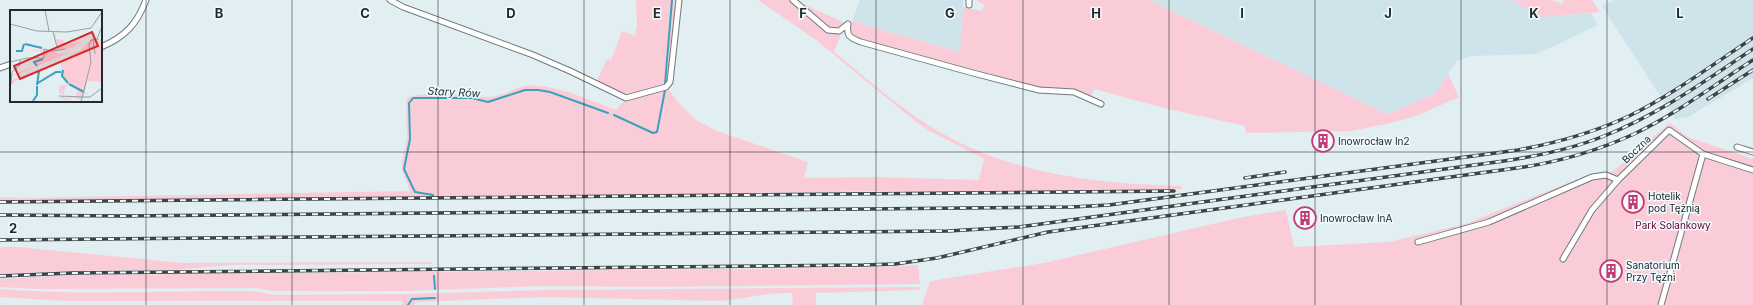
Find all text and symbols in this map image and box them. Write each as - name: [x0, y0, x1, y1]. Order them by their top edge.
- text: B: [215, 5, 224, 21]
- text: C: [360, 5, 370, 21]
- text: D: [506, 5, 516, 21]
- text: E: [653, 5, 661, 21]
- text: F: [799, 5, 807, 21]
- text: G: [945, 5, 955, 21]
- text: H: [1091, 5, 1101, 21]
- text: I: [1240, 5, 1244, 21]
- text: J: [1384, 5, 1392, 21]
- text: K: [1529, 5, 1539, 21]
- text: L: [1676, 5, 1684, 21]
- inset map: [10, 10, 102, 102]
- water label: Stary Rów: [427, 84, 482, 100]
- building icon: Inowrocław In2: [1310, 128, 1336, 154]
- street label: Boczna: [1619, 132, 1653, 166]
- place label: Inowrocław In2: [1338, 135, 1410, 147]
- building icon: Hotelik pod Tężnią: [1620, 189, 1646, 215]
- place label: Hotelik pod Tężnią: [1648, 190, 1700, 214]
- building icon: Inowrocław InA: [1292, 205, 1318, 231]
- place label: Inowrocław InA: [1320, 212, 1393, 224]
- park label: Park Solankowy: [1635, 219, 1711, 231]
- text: 2: [9, 220, 17, 236]
- building icon: Sanatorium Przy Tężni: [1598, 258, 1624, 284]
- place label: Sanatorium Przy Tężni: [1626, 259, 1680, 283]

